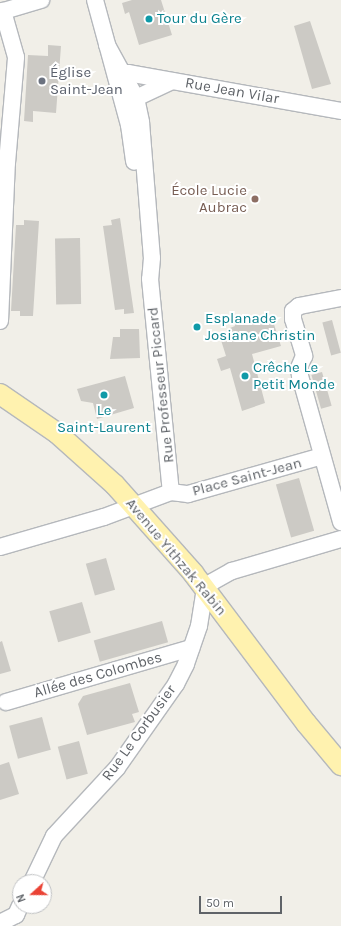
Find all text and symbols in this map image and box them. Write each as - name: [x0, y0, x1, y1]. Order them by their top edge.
- place label: Tour du Gère: [157, 10, 242, 28]
- marker: Tour du Gère: [144, 14, 154, 24]
- place label: Église Saint-Jean: [50, 63, 123, 98]
- street label: Rue Jean Vilar: [184, 74, 280, 108]
- marker: Église Saint-Jean: [37, 76, 47, 86]
- place label: École Lucie Aubrac: [171, 181, 247, 216]
- marker: École Lucie Aubrac: [250, 194, 260, 204]
- street label: Rue Professeur Piccard: [144, 306, 178, 464]
- place label: Esplanade Josiane Christin: [205, 309, 315, 344]
- marker: Esplanade Josiane Christin: [192, 322, 202, 332]
- place label: Crêche Le Petit Monde: [253, 358, 335, 393]
- marker: Crêche Le Petit Monde: [240, 371, 250, 381]
- marker: Le Saint-Laurent: [99, 390, 109, 400]
- place label: Le Saint-Laurent: [57, 401, 151, 436]
- street label: Place Saint-Jean: [190, 454, 304, 500]
- street label: Avenue Yithzak Rabin: [122, 495, 230, 619]
- street label: Allée des Colombes: [32, 648, 164, 702]
- street label: Rue Le Corbusier: [98, 682, 180, 784]
- north arrow: [12, 874, 52, 914]
- scale bar: [201, 888, 284, 914]
- text: N: [14, 892, 29, 904]
- text: 50 m: [206, 896, 234, 910]

